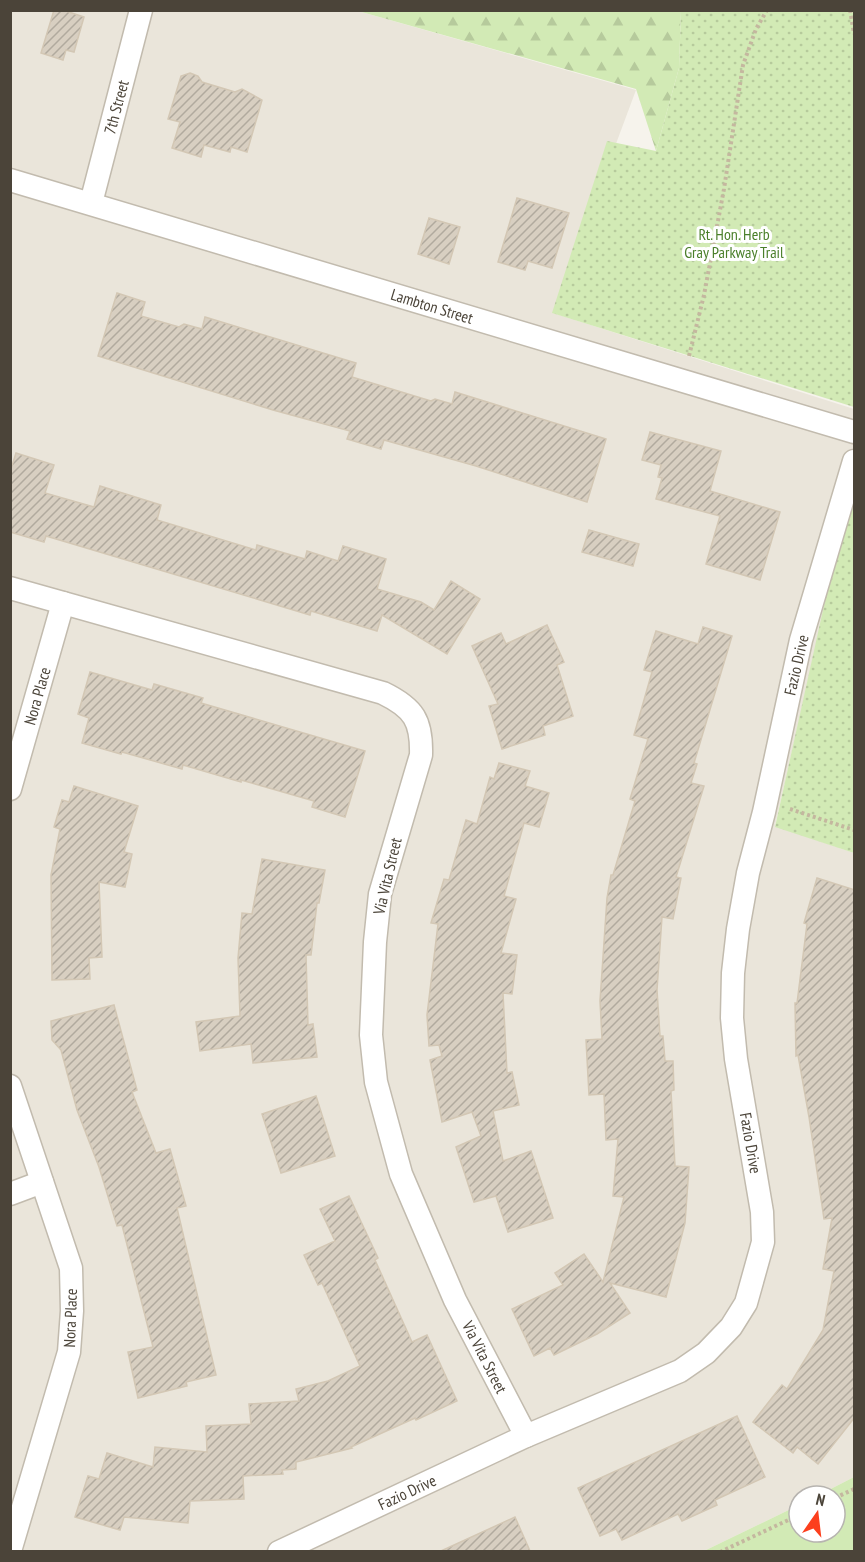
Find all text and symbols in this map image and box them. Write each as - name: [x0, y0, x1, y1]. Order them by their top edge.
- street label: 7th Street: [99, 77, 133, 136]
- park label: Rt. Hon. Herb Gray Parkway Trail: [684, 224, 784, 262]
- street label: Lambton Street: [388, 284, 476, 328]
- street label: Fazio Drive: [779, 633, 813, 697]
- street label: Nora Place: [19, 665, 55, 727]
- street label: Via Vita Street: [368, 835, 406, 917]
- street label: Fazio Drive: [736, 1111, 766, 1175]
- street label: Nora Place: [59, 1288, 81, 1348]
- street label: Via Vita Street: [458, 1317, 512, 1397]
- street label: Fazio Drive: [375, 1470, 439, 1514]
- north arrow: [787, 1484, 847, 1544]
- text: N: [814, 1489, 827, 1510]

